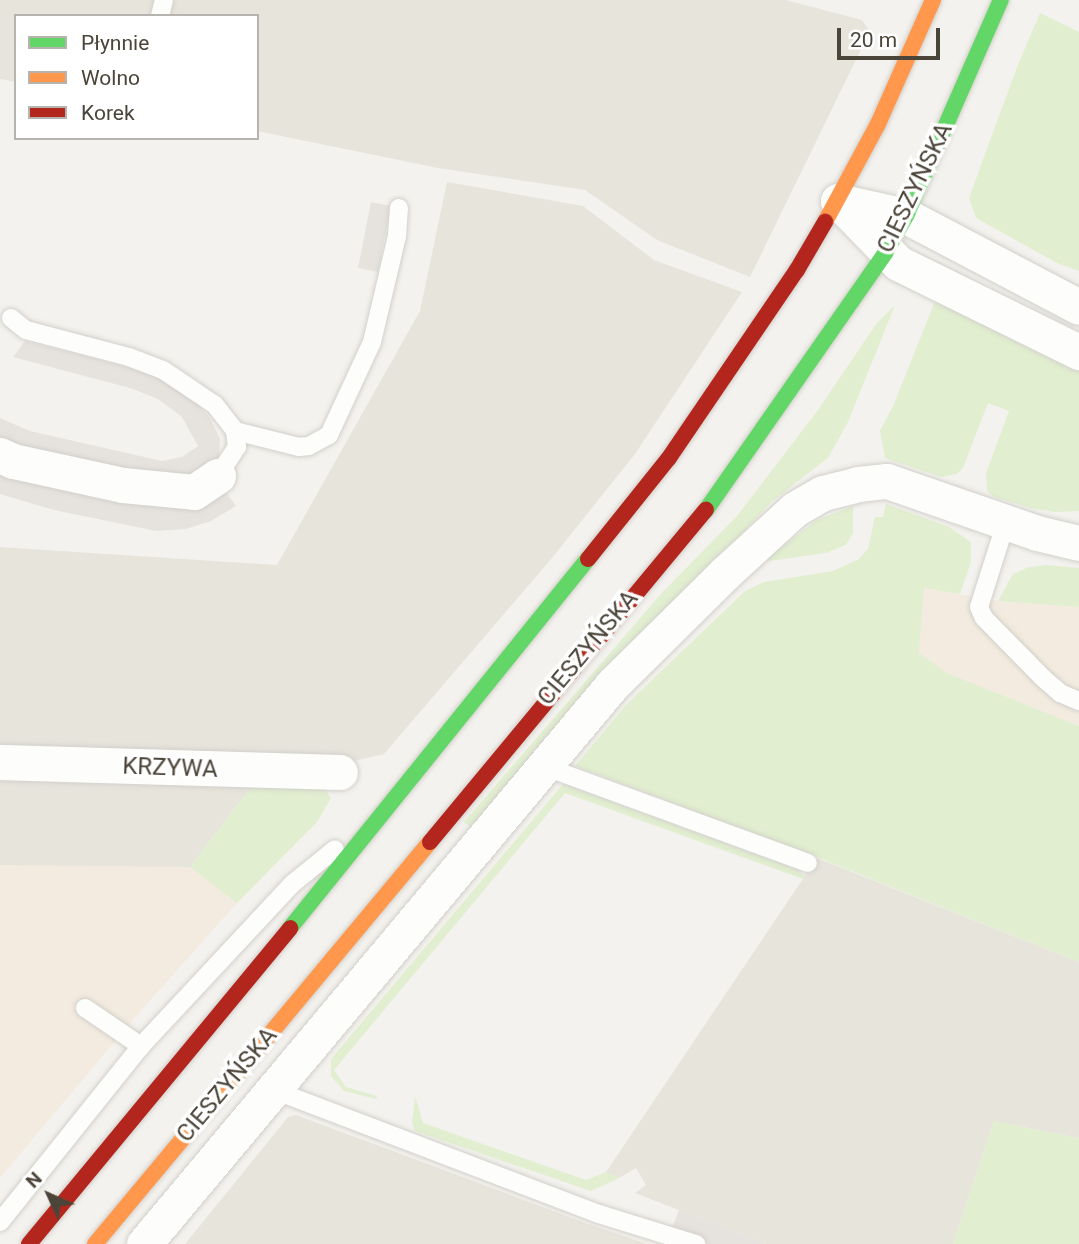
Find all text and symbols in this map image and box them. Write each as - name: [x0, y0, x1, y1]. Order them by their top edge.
- legend: [14, 14, 259, 140]
- scale bar: [841, 14, 944, 58]
- text: 20 m: [850, 28, 897, 52]
- text: Płynnie: [81, 31, 149, 55]
- text: Wolno: [81, 66, 140, 90]
- text: Korek: [81, 101, 135, 125]
- street label: CIESZYŃSKA: [871, 118, 959, 258]
- street label: CIESZYŃSKA: [532, 585, 644, 711]
- street label: KRZYWA: [122, 752, 218, 784]
- street label: CIESZYŃSKA: [171, 1022, 283, 1148]
- north arrow: [14, 1160, 84, 1230]
- text: N: [21, 1167, 47, 1193]

